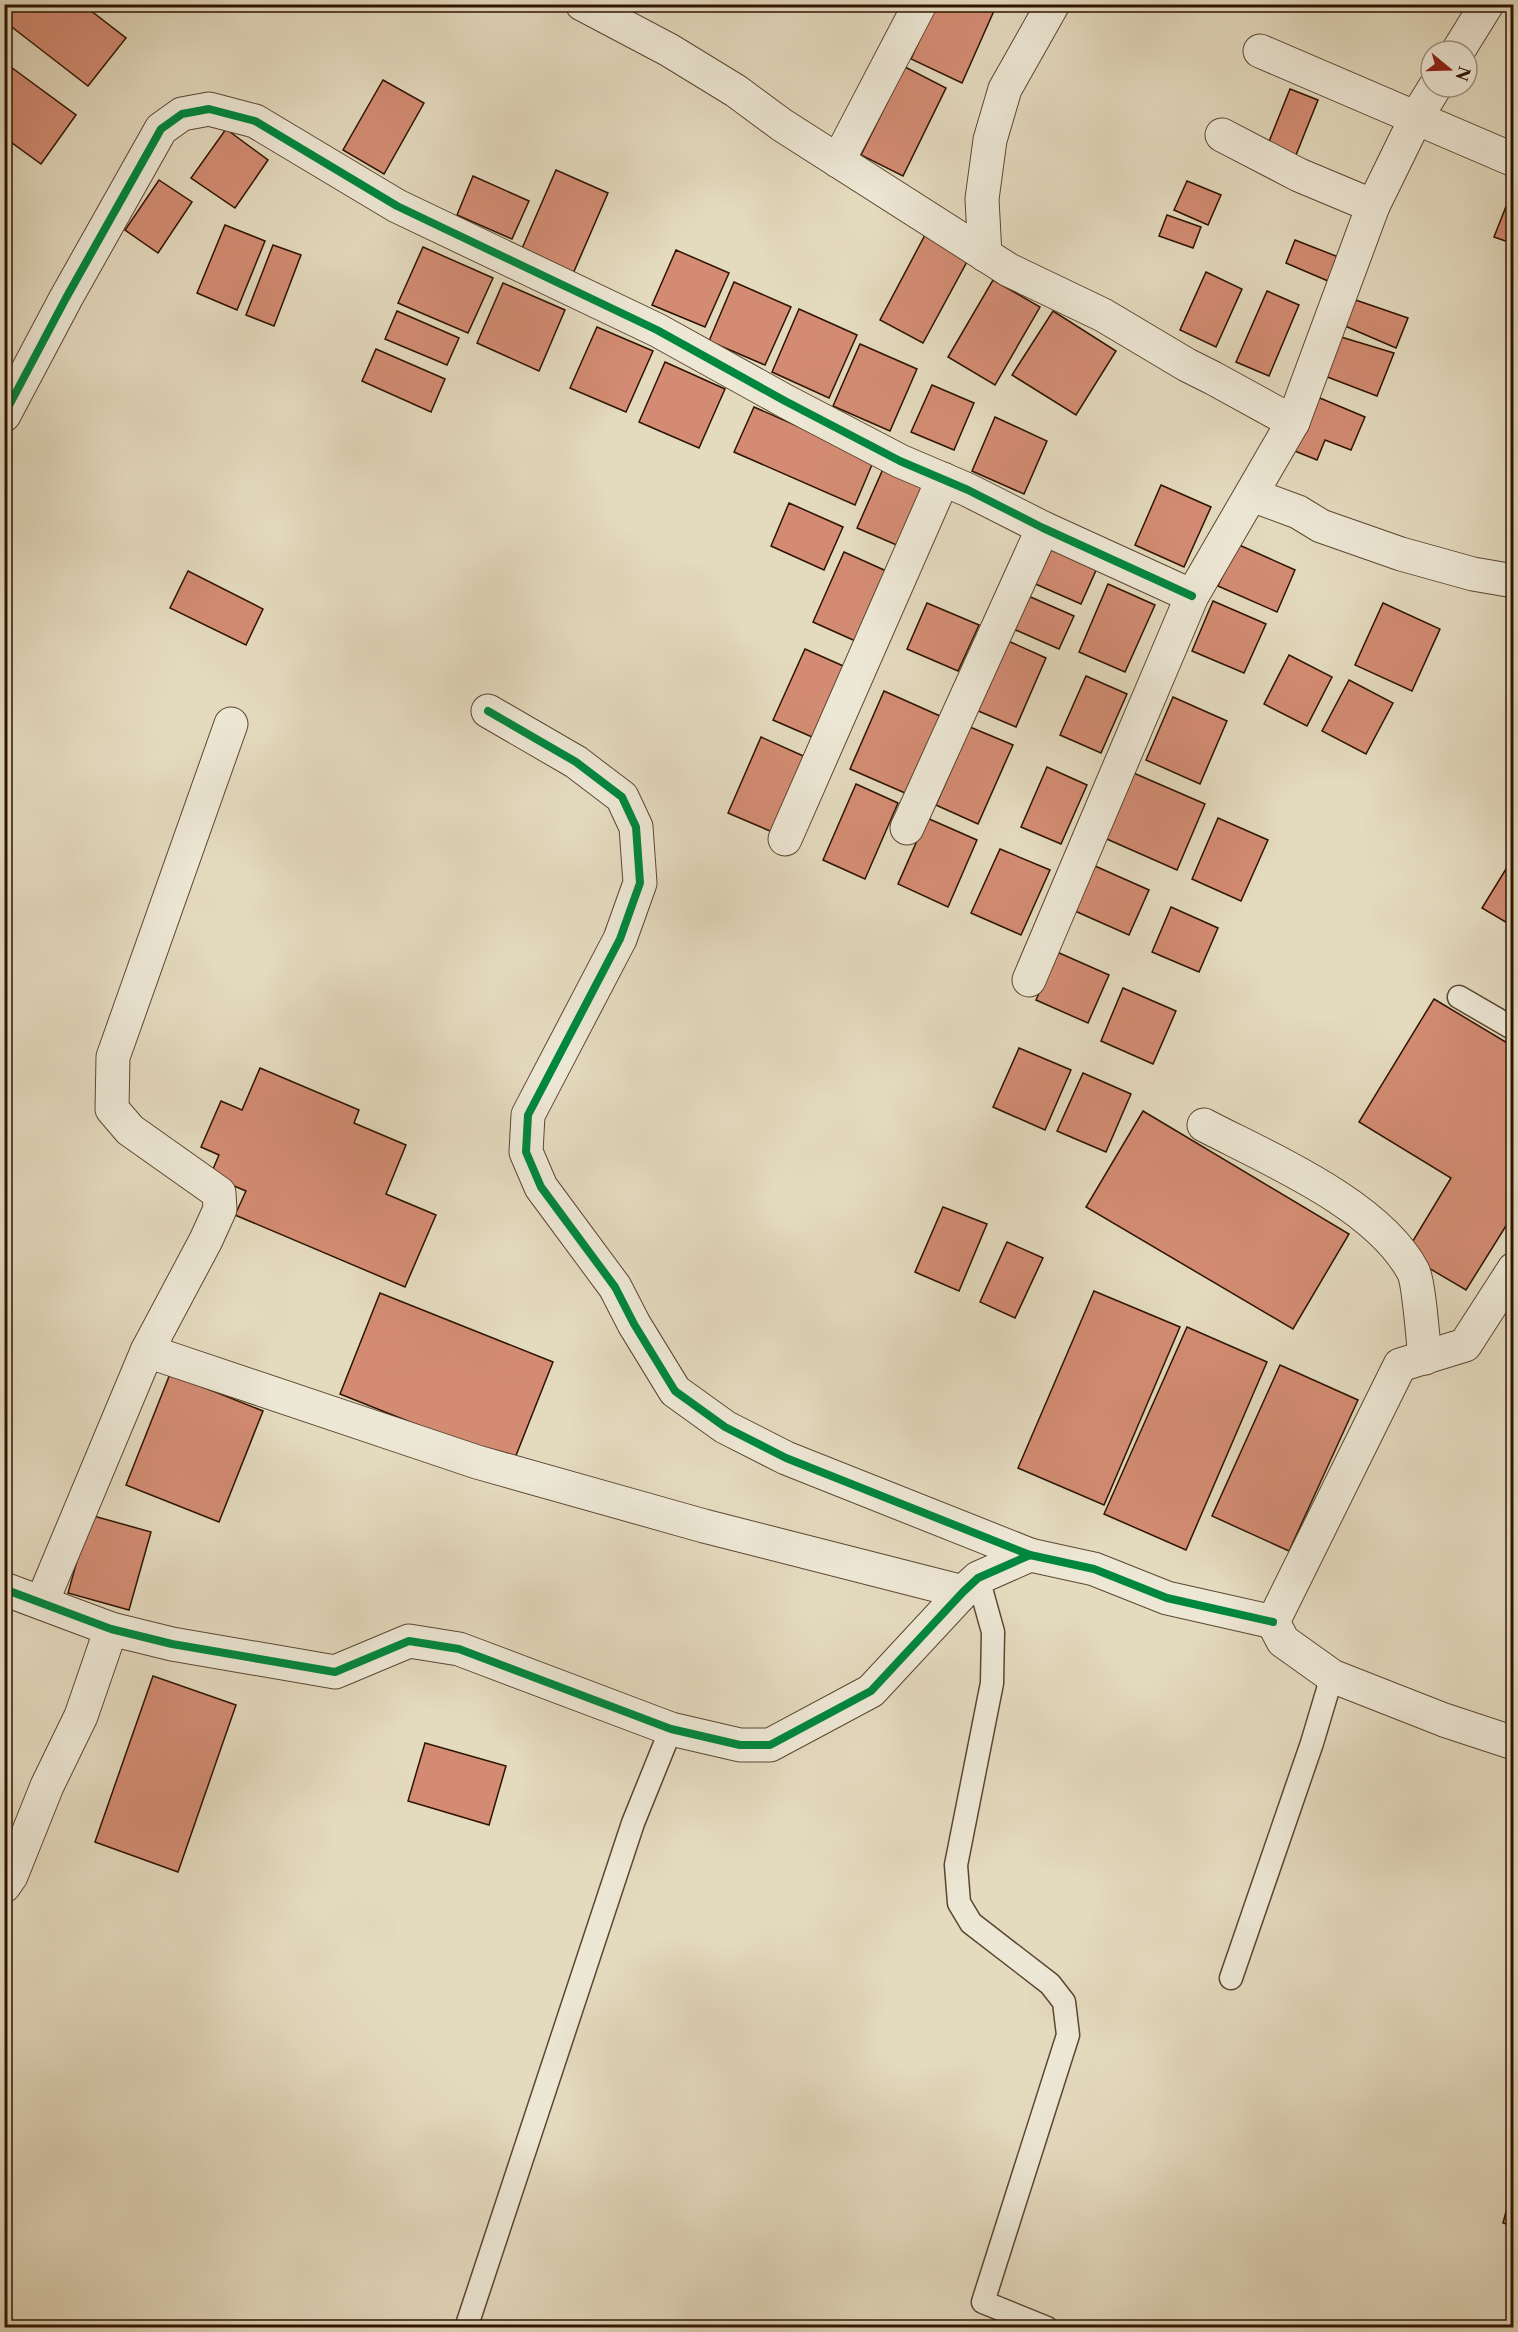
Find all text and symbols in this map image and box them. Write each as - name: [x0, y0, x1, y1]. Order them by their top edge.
- north arrow: [1419, 39, 1479, 99]
- text: N: [1451, 64, 1475, 84]

